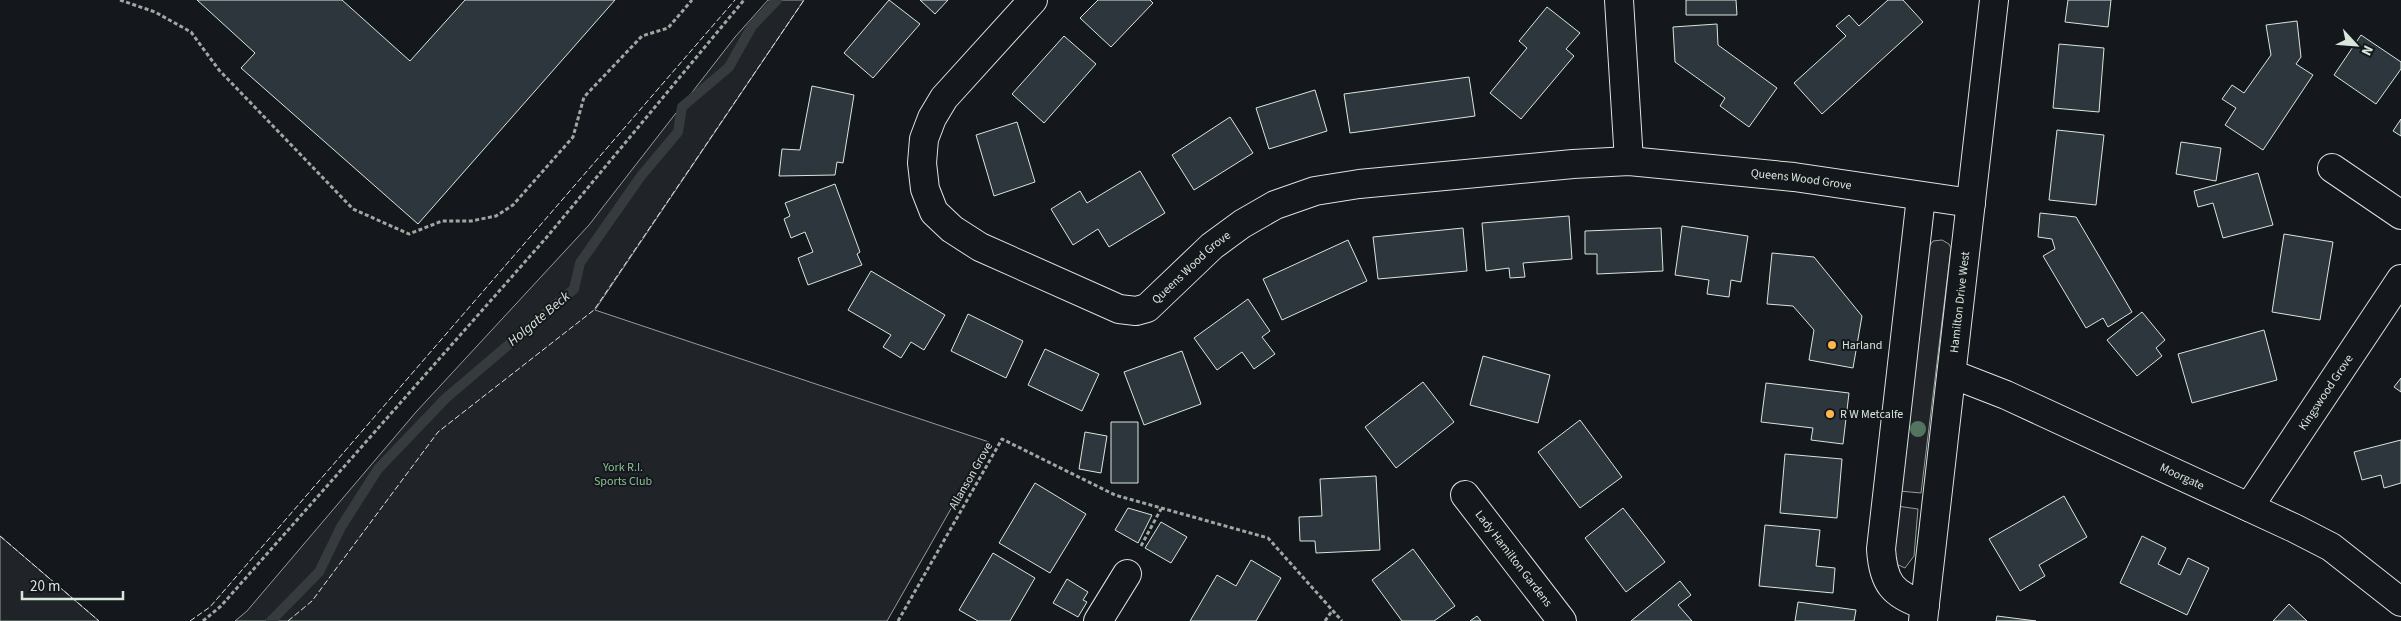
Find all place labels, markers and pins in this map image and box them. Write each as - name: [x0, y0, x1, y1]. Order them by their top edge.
- place label: Harland: [1842, 337, 1882, 354]
- marker: Harland: [1826, 339, 1838, 351]
- place label: R W Metcalfe: [1840, 406, 1903, 423]
- marker: R W Metcalfe: [1824, 408, 1836, 420]

